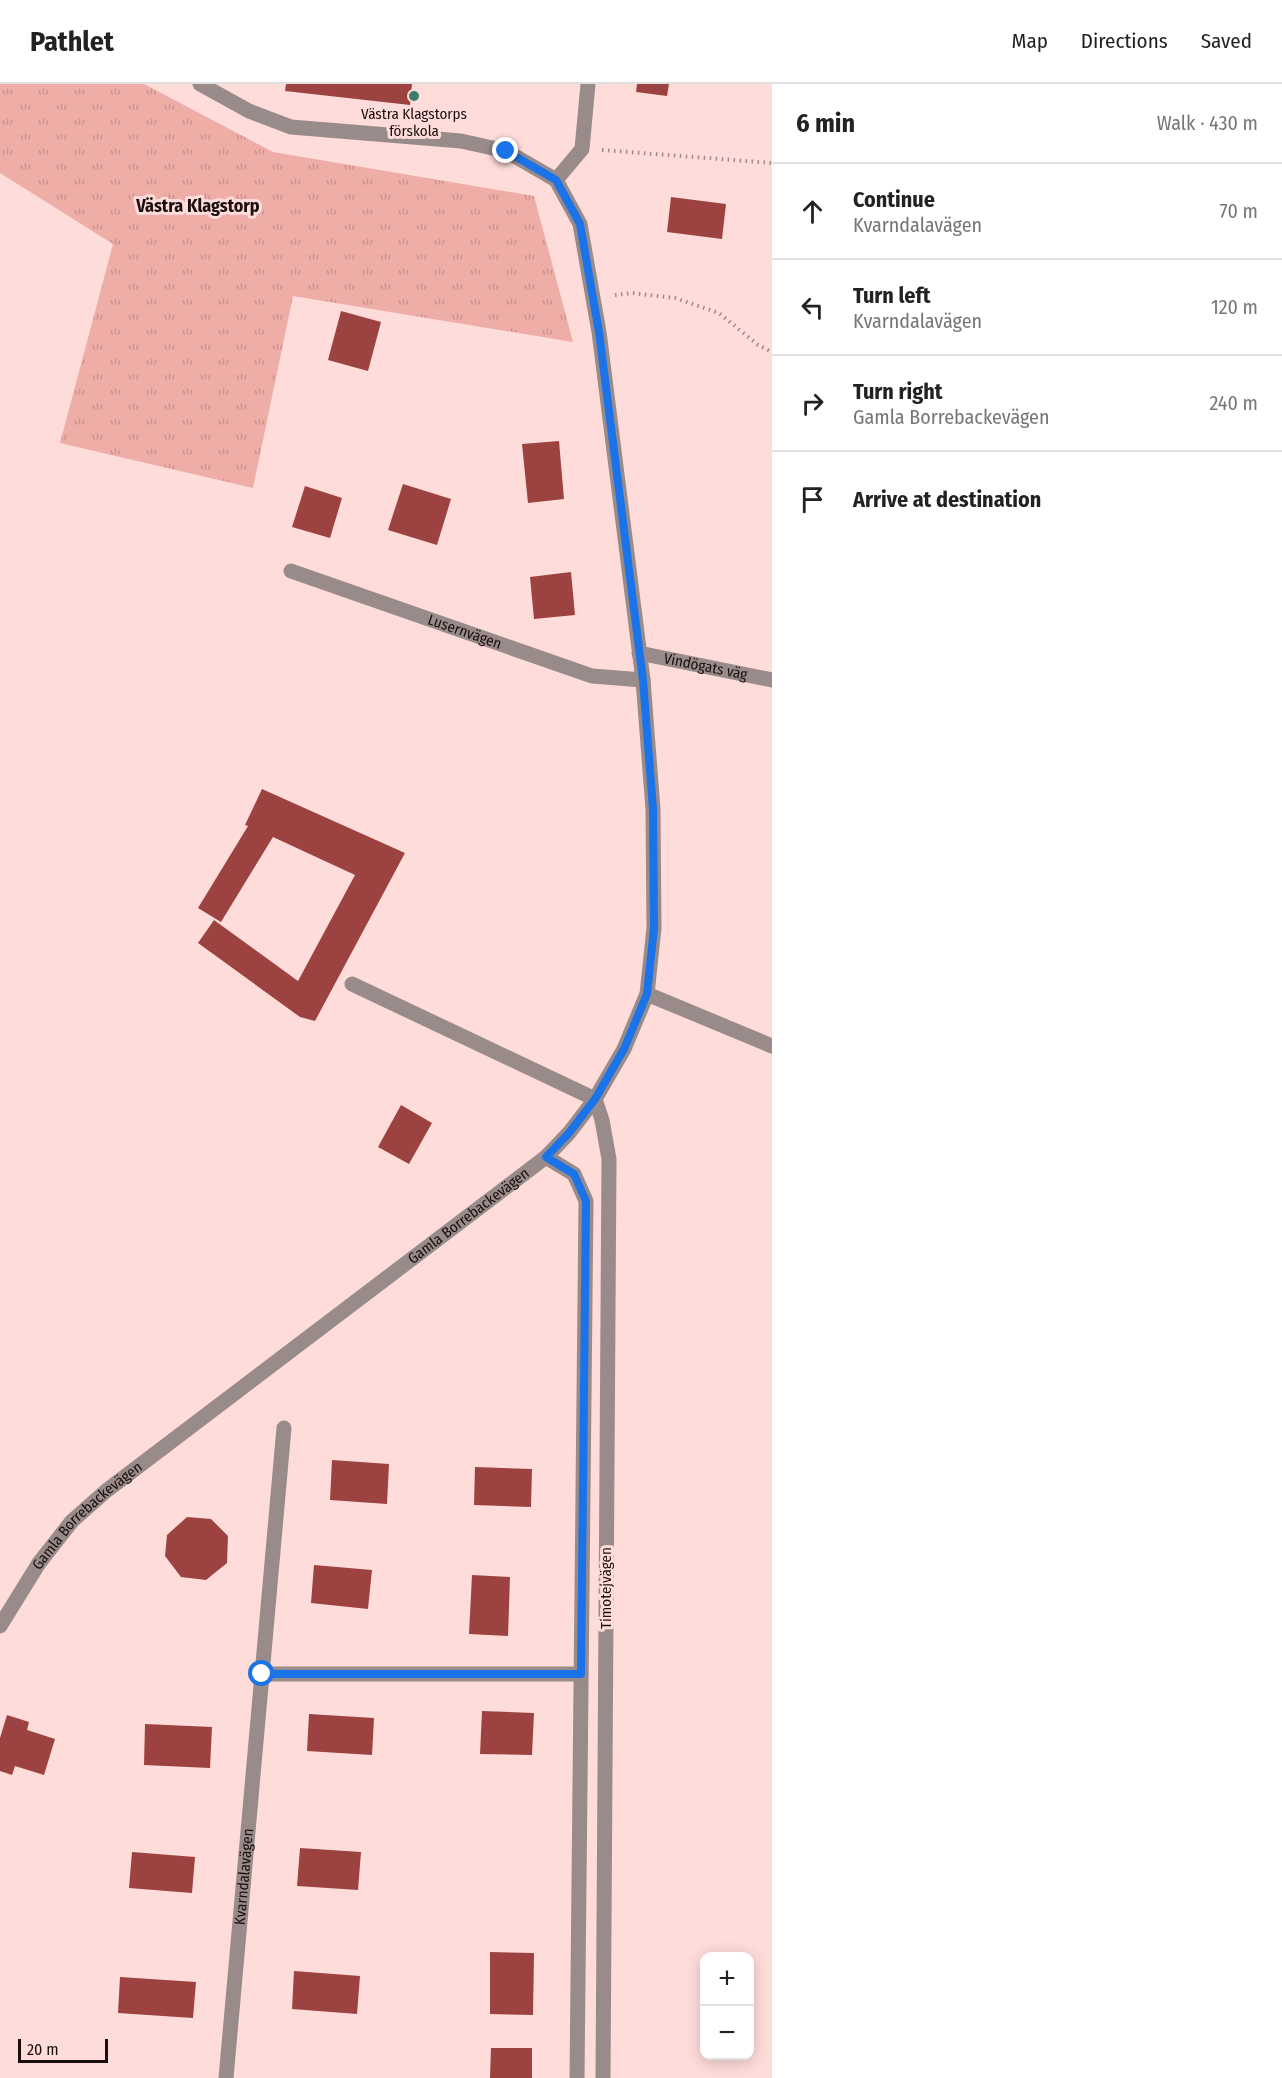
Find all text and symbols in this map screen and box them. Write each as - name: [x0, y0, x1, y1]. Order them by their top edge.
- text: Pathlet: [30, 25, 114, 58]
- text: Map: [1011, 28, 1048, 54]
- text: Directions: [1081, 28, 1168, 54]
- text: Saved: [1201, 28, 1252, 54]
- marker: Västra Klagstorps förskola: [407, 89, 421, 103]
- place label: Västra Klagstorps förskola: [361, 105, 467, 140]
- text: 6 min: [796, 108, 855, 139]
- text: Walk · 430 m: [1157, 111, 1258, 135]
- route end: [492, 137, 518, 163]
- text: Continue: [853, 186, 935, 213]
- district label: Västra Klagstorp: [135, 195, 260, 217]
- icon: ahead: [796, 195, 829, 228]
- text: 70 m: [1220, 199, 1258, 223]
- text: Kvarndalavägen: [853, 213, 982, 237]
- text: Turn left: [853, 282, 931, 309]
- icon: left: [796, 291, 829, 324]
- text: 120 m: [1211, 295, 1258, 319]
- text: Kvarndalavägen: [853, 309, 982, 333]
- text: Turn right: [853, 378, 942, 405]
- icon: right: [796, 387, 829, 420]
- text: 240 m: [1209, 391, 1258, 415]
- text: Gamla Borrebackevägen: [853, 405, 1050, 429]
- icon: arrive: [796, 483, 829, 516]
- text: Arrive at destination: [853, 486, 1041, 513]
- street label: Lusernvägen: [425, 610, 504, 653]
- street label: Vindögats väg: [662, 649, 749, 684]
- street label: Gamla Borrebackevägen: [404, 1164, 533, 1268]
- street label: Gamla Borrebackevägen: [28, 1458, 146, 1573]
- street label: Timotejvägen: [597, 1547, 615, 1629]
- route start: [248, 1660, 274, 1686]
- street label: Kvarndalavägen: [231, 1828, 257, 1926]
- map controls: [700, 1952, 754, 2060]
- button: +: [700, 1952, 754, 2006]
- button: −: [700, 2006, 754, 2060]
- scale bar: [18, 2036, 108, 2064]
- text: 20 m: [27, 2040, 58, 2059]

